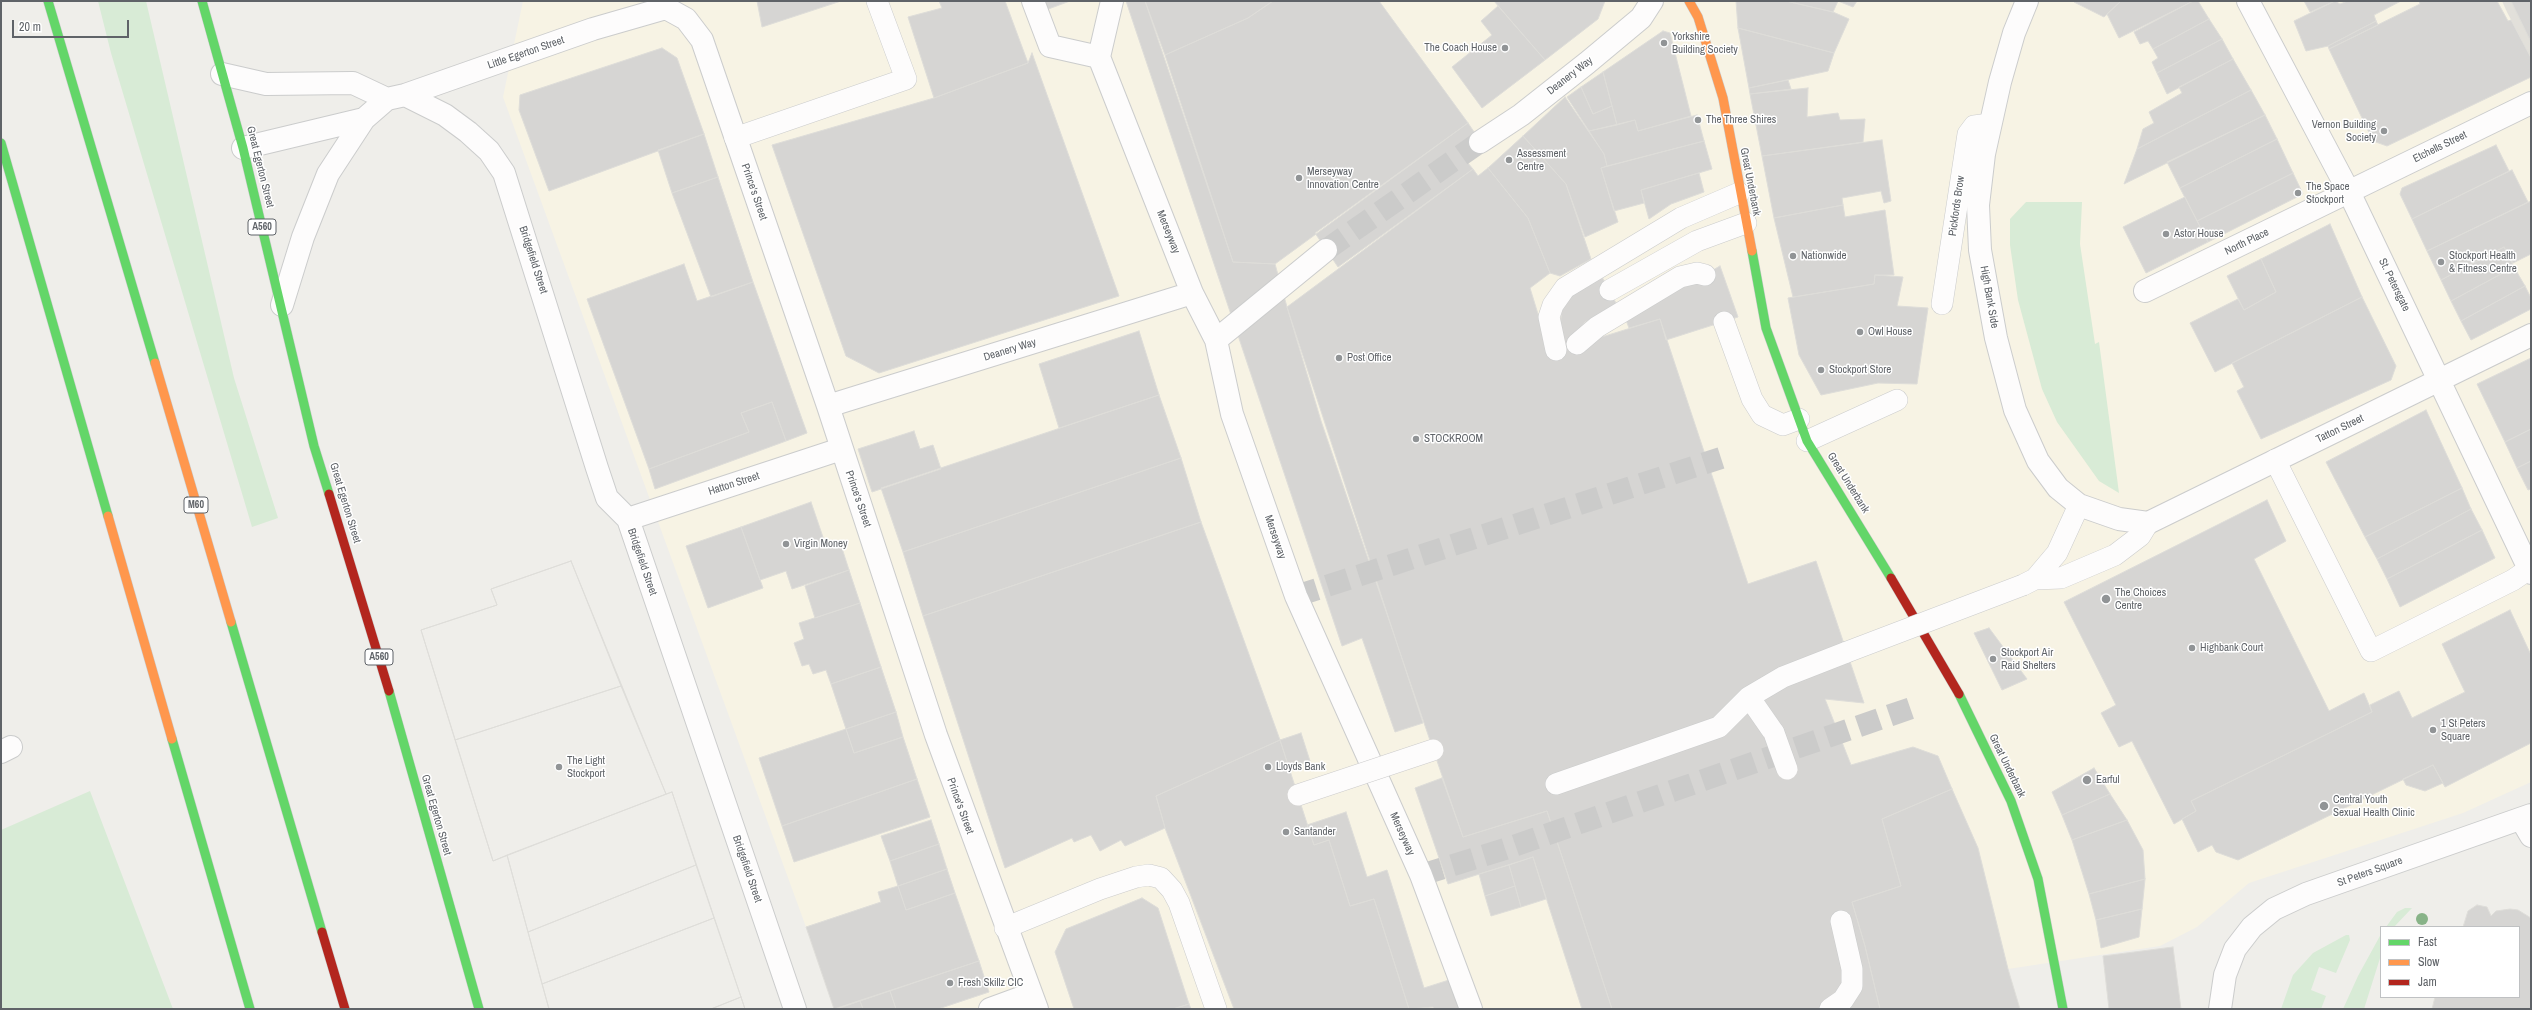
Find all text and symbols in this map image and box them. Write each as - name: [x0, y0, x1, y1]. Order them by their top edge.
- scale bar: [14, 12, 131, 38]
- text: 20 m: [19, 19, 41, 35]
- place label: Yorkshire Building Society: [1672, 30, 1738, 56]
- street label: Little Egerton Street: [486, 34, 566, 72]
- marker: Yorkshire Building Society: [1659, 38, 1669, 48]
- place label: The Coach House: [1424, 41, 1497, 55]
- marker: The Coach House: [1500, 43, 1510, 53]
- street label: Deanery Way: [1545, 54, 1595, 98]
- place label: The Three Shires: [1706, 113, 1776, 127]
- marker: The Three Shires: [1693, 115, 1703, 125]
- place label: Vernon Building Society: [2312, 118, 2376, 144]
- street label: Great Egerton Street: [244, 125, 276, 209]
- marker: Vernon Building Society: [2379, 126, 2389, 136]
- street label: Etchells Street: [2411, 128, 2469, 166]
- place label: Assessment Centre: [1517, 147, 1566, 173]
- street label: Great Underbank: [1737, 147, 1763, 217]
- marker: Assessment Centre: [1504, 155, 1514, 165]
- street label: Prince's Street: [738, 162, 770, 222]
- place label: Merseyway Innovation Centre: [1307, 165, 1379, 191]
- marker: Merseyway Innovation Centre: [1294, 173, 1304, 183]
- street label: Pickfords Brow: [1946, 175, 1968, 237]
- place label: The Space Stockport: [2306, 180, 2350, 206]
- marker: The Space Stockport: [2293, 188, 2303, 198]
- street label: Merseyway: [1153, 208, 1183, 256]
- road number: A560: [248, 219, 276, 235]
- street label: Bridgefield Street: [516, 225, 550, 295]
- street label: North Place: [2223, 226, 2271, 258]
- place label: Astor House: [2174, 227, 2224, 241]
- marker: Astor House: [2161, 229, 2171, 239]
- place label: Nationwide: [1801, 249, 1847, 263]
- place label: Stockport Health & Fitness Centre: [2449, 249, 2517, 275]
- marker: Nationwide: [1788, 251, 1798, 261]
- street label: St. Petersgate: [2376, 256, 2412, 314]
- marker: Stockport Health & Fitness Centre: [2436, 257, 2446, 267]
- street label: High Bank Side: [1977, 265, 2001, 329]
- place label: Owl House: [1868, 325, 1912, 339]
- marker: Owl House: [1855, 327, 1865, 337]
- street label: Deanery Way: [982, 336, 1038, 364]
- place label: Post Office: [1347, 351, 1391, 365]
- marker: Post Office: [1334, 353, 1344, 363]
- place label: Stockport Store: [1829, 363, 1891, 377]
- marker: Stockport Store: [1816, 365, 1826, 375]
- street label: Tatton Street: [2314, 412, 2366, 446]
- place label: STOCKROOM: [1424, 432, 1483, 446]
- marker: STOCKROOM: [1411, 434, 1421, 444]
- street label: Great Underbank: [1824, 450, 1872, 516]
- street label: Great Egerton Street: [327, 461, 363, 545]
- street label: Prince's Street: [842, 469, 874, 529]
- street label: Hatton Street: [707, 470, 761, 498]
- road number: M60: [184, 497, 208, 513]
- street label: Merseyway: [1261, 513, 1289, 561]
- street label: Bridgefield Street: [624, 527, 660, 597]
- place label: Virgin Money: [794, 537, 847, 551]
- marker: Virgin Money: [781, 539, 791, 549]
- place label: The Choices Centre: [2115, 586, 2166, 612]
- marker: The Choices Centre: [2100, 593, 2112, 605]
- place label: Highbank Court: [2200, 641, 2263, 655]
- marker: Highbank Court: [2187, 643, 2197, 653]
- place label: Stockport Air Raid Shelters: [2001, 646, 2056, 672]
- road number: A560: [365, 649, 393, 665]
- marker: Stockport Air Raid Shelters: [1988, 654, 1998, 664]
- place label: 1 St Peters Square: [2441, 717, 2486, 743]
- marker: 1 St Peters Square: [2428, 725, 2438, 735]
- street label: Great Underbank: [1986, 732, 2028, 800]
- place label: The Light Stockport: [567, 754, 605, 780]
- place label: Lloyds Bank: [1276, 760, 1325, 774]
- marker: The Light Stockport: [554, 762, 564, 772]
- marker: Lloyds Bank: [1263, 762, 1273, 772]
- street label: Great Egerton Street: [418, 773, 454, 857]
- place label: Earful: [2096, 773, 2120, 787]
- marker: Earful: [2081, 774, 2093, 786]
- street label: Prince's Street: [944, 776, 976, 836]
- place label: Central Youth Sexual Health Clinic: [2333, 793, 2415, 819]
- marker: Central Youth Sexual Health Clinic: [2318, 800, 2330, 812]
- street label: Merseyway: [1387, 810, 1417, 858]
- place label: Santander: [1294, 825, 1336, 839]
- marker: Santander: [1281, 827, 1291, 837]
- street label: Bridgefield Street: [729, 834, 765, 904]
- street label: St Peters Square: [2335, 854, 2405, 890]
- legend: [2380, 926, 2520, 998]
- text: Fast: [2418, 934, 2437, 950]
- text: Slow: [2418, 954, 2439, 970]
- text: Jam: [2418, 974, 2437, 990]
- place label: Fresh Skillz CIC: [958, 976, 1023, 990]
- marker: Fresh Skillz CIC: [945, 978, 955, 988]

